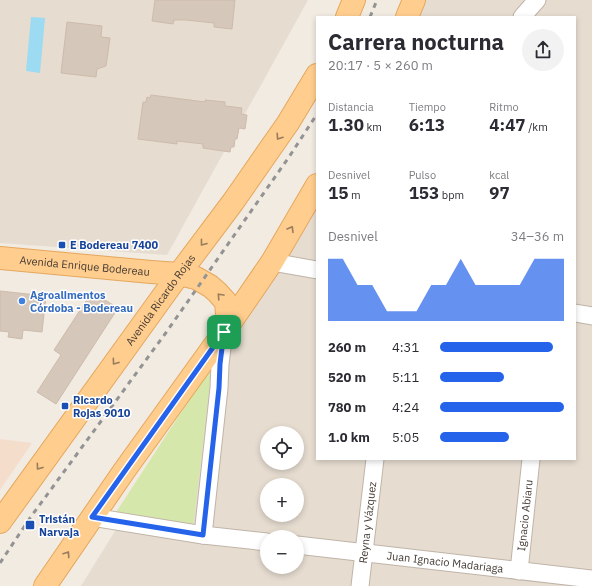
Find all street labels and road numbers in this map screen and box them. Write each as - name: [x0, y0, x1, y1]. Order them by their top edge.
- street label: Avenida Ricardo Rojas: [123, 251, 198, 348]
- street label: Avenida Enrique Bodereau: [19, 253, 150, 279]
- street label: Ignacio Abiaru: [514, 479, 536, 552]
- street label: Reyna y Vázquez: [356, 481, 379, 564]
- street label: Juan Ignacio Madariaga: [386, 548, 504, 576]

